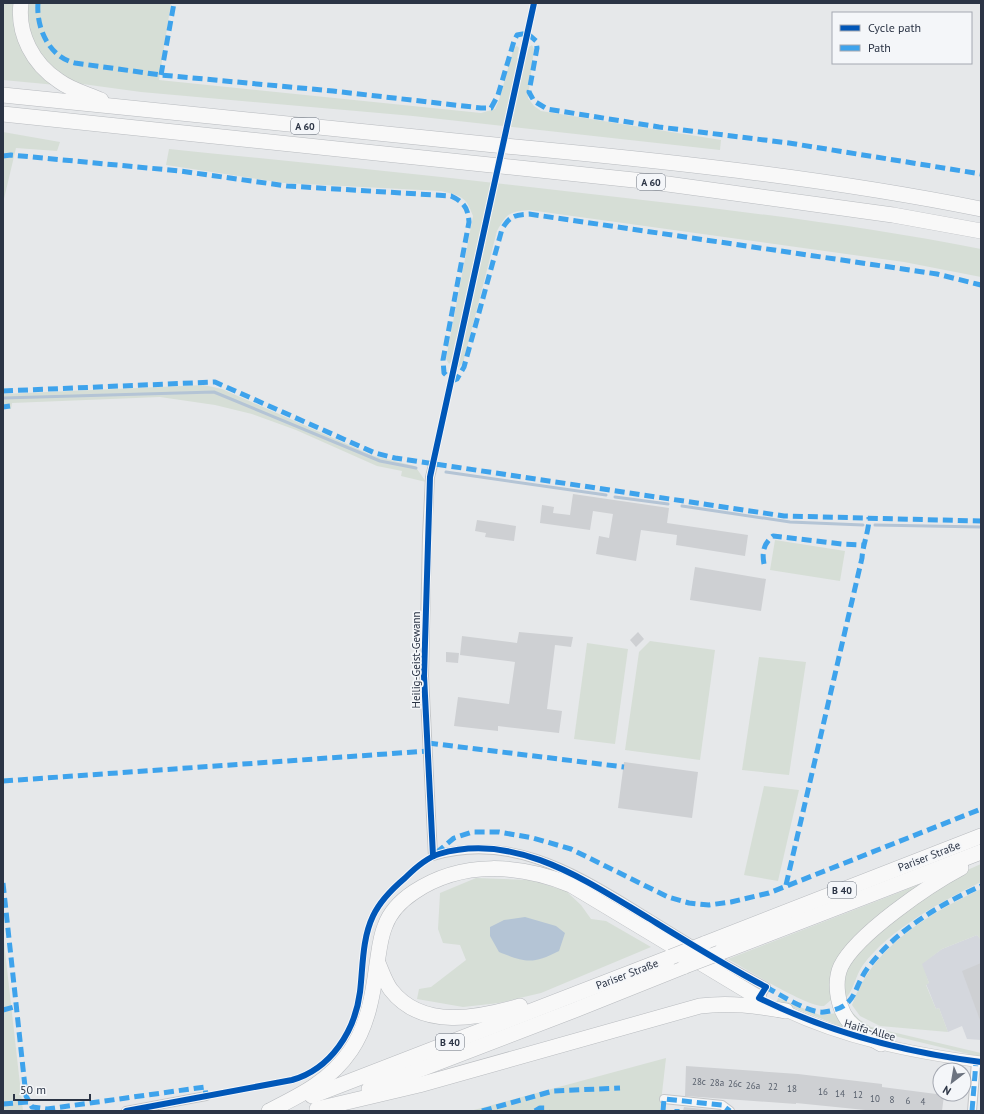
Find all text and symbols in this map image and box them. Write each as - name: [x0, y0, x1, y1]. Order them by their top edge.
- legend: [832, 12, 972, 64]
- text: Cycle path: [868, 20, 921, 35]
- text: Path: [868, 40, 891, 55]
- road number: A 60: [291, 118, 319, 134]
- road number: A 60: [637, 174, 665, 190]
- street label: Heilig-Geist-Gewann: [409, 612, 423, 708]
- street label: Pariser Straße: [896, 838, 963, 874]
- road number: B 40: [828, 882, 856, 898]
- street label: Pariser Straße: [594, 956, 661, 992]
- street label: Haifa-Allee: [843, 1016, 898, 1044]
- road number: B 40: [436, 1034, 464, 1050]
- north arrow: [932, 1062, 972, 1102]
- scale bar: [14, 1076, 90, 1102]
- house number: 28c: [692, 1076, 706, 1087]
- house number: 28a: [710, 1077, 724, 1088]
- house number: 26c: [728, 1078, 742, 1089]
- house number: 26a: [746, 1080, 760, 1091]
- house number: 22: [768, 1081, 778, 1092]
- text: 50 m: [20, 1082, 46, 1097]
- house number: 18: [787, 1083, 797, 1094]
- text: N: [940, 1083, 954, 1098]
- house number: 16: [818, 1086, 828, 1097]
- house number: 14: [835, 1088, 845, 1099]
- house number: 12: [853, 1089, 863, 1100]
- house number: 10: [870, 1093, 880, 1104]
- house number: 8: [890, 1094, 895, 1105]
- house number: 6: [906, 1095, 911, 1106]
- house number: 4: [921, 1096, 926, 1107]

